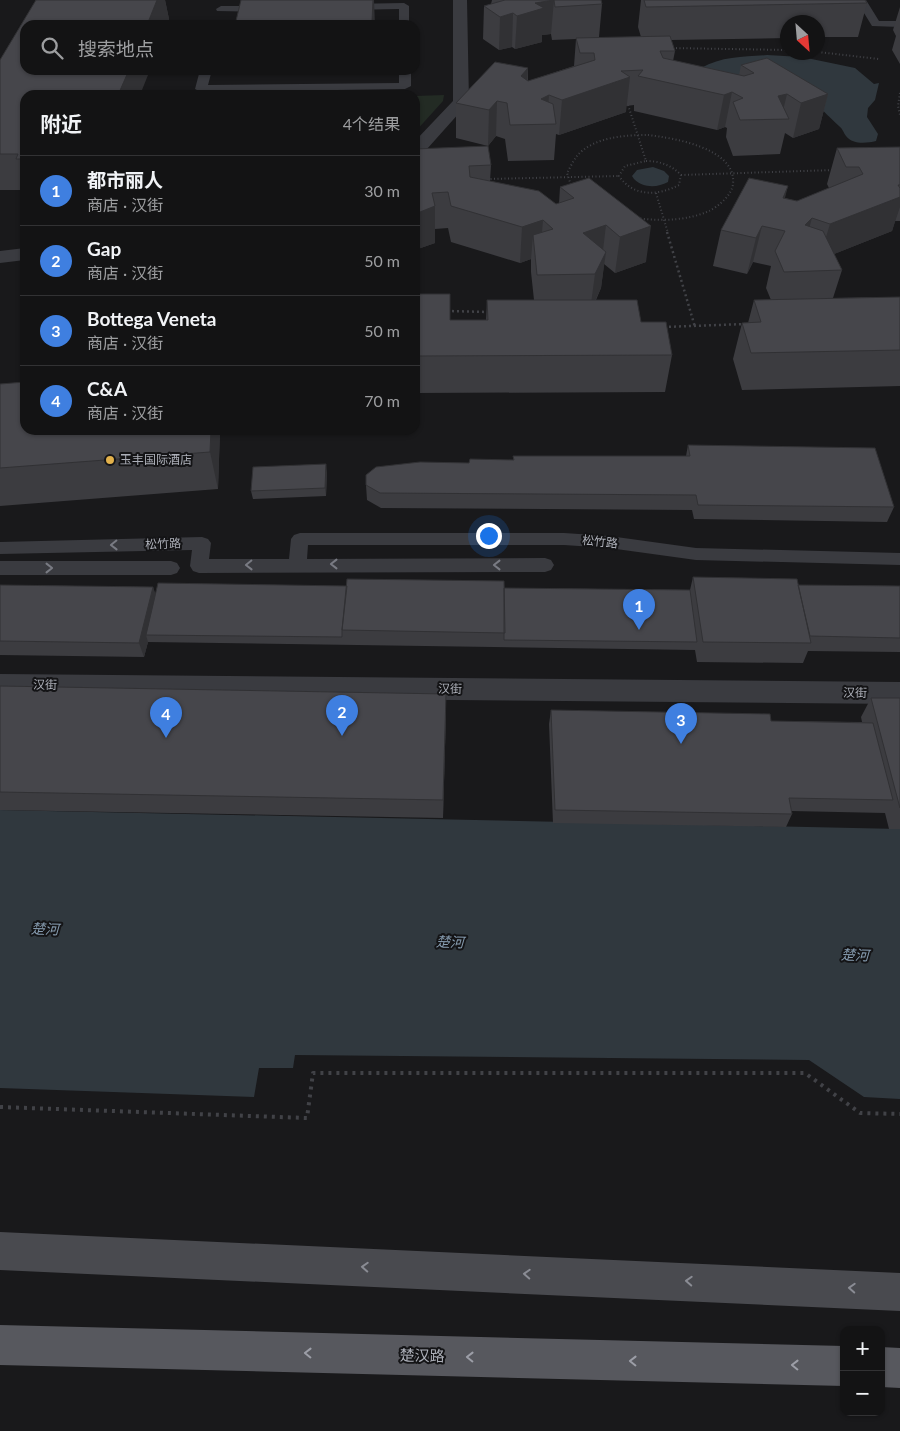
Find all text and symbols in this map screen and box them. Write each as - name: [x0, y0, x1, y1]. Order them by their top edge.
- north arrow: [780, 15, 825, 60]
- search box: [20, 20, 420, 75]
- icon: search: [38, 34, 66, 62]
- text: 搜索地点: [78, 37, 154, 60]
- text: 附近: [40, 111, 82, 136]
- text: 4个结果: [343, 114, 400, 133]
- text: 都市丽人: [87, 168, 163, 191]
- text: 1: [51, 181, 61, 200]
- text: 30 m: [364, 181, 400, 200]
- text: 商店 · 汉街: [87, 195, 163, 214]
- text: Gap: [87, 237, 121, 260]
- text: 2: [51, 251, 61, 270]
- text: 50 m: [364, 251, 400, 270]
- text: 商店 · 汉街: [87, 263, 163, 282]
- text: Bottega Veneta: [87, 307, 216, 330]
- text: 3: [51, 321, 61, 340]
- text: 50 m: [364, 321, 400, 340]
- text: 商店 · 汉街: [87, 333, 163, 352]
- text: C&A: [87, 377, 127, 400]
- text: 4: [51, 391, 61, 410]
- text: 70 m: [364, 391, 400, 410]
- text: 商店 · 汉街: [87, 403, 163, 422]
- place label: 玉丰国际酒店: [120, 452, 192, 467]
- marker: 玉丰国际酒店: [104, 454, 116, 466]
- your location: [476, 523, 502, 549]
- street label: 松竹路: [581, 532, 619, 551]
- street label: 松竹路: [145, 535, 181, 552]
- one-way arrow: [110, 540, 118, 551]
- one-way arrow: [330, 559, 338, 570]
- one-way arrow: [245, 560, 253, 571]
- one-way arrow: [492, 560, 500, 570]
- one-way arrow: [45, 563, 53, 573]
- pin: 1: [623, 589, 655, 630]
- street label: 汉街: [33, 677, 57, 692]
- street label: 汉街: [438, 681, 462, 696]
- street label: 汉街: [843, 685, 867, 700]
- pin: 2: [326, 695, 358, 736]
- pin: 4: [150, 697, 182, 738]
- pin: 3: [665, 703, 697, 744]
- water label: 楚河: [31, 920, 62, 938]
- water label: 楚河: [436, 933, 467, 951]
- water label: 楚河: [841, 946, 872, 964]
- one-way arrow: [360, 1261, 368, 1272]
- one-way arrow: [523, 1269, 530, 1279]
- one-way arrow: [685, 1276, 693, 1287]
- one-way arrow: [847, 1283, 855, 1294]
- map controls: [840, 1326, 885, 1416]
- button: +: [840, 1326, 885, 1371]
- street label: 楚汉路: [399, 1346, 445, 1364]
- one-way arrow: [303, 1348, 311, 1358]
- one-way arrow: [466, 1352, 474, 1362]
- one-way arrow: [628, 1356, 636, 1366]
- one-way arrow: [791, 1360, 798, 1370]
- button: −: [840, 1371, 885, 1416]

